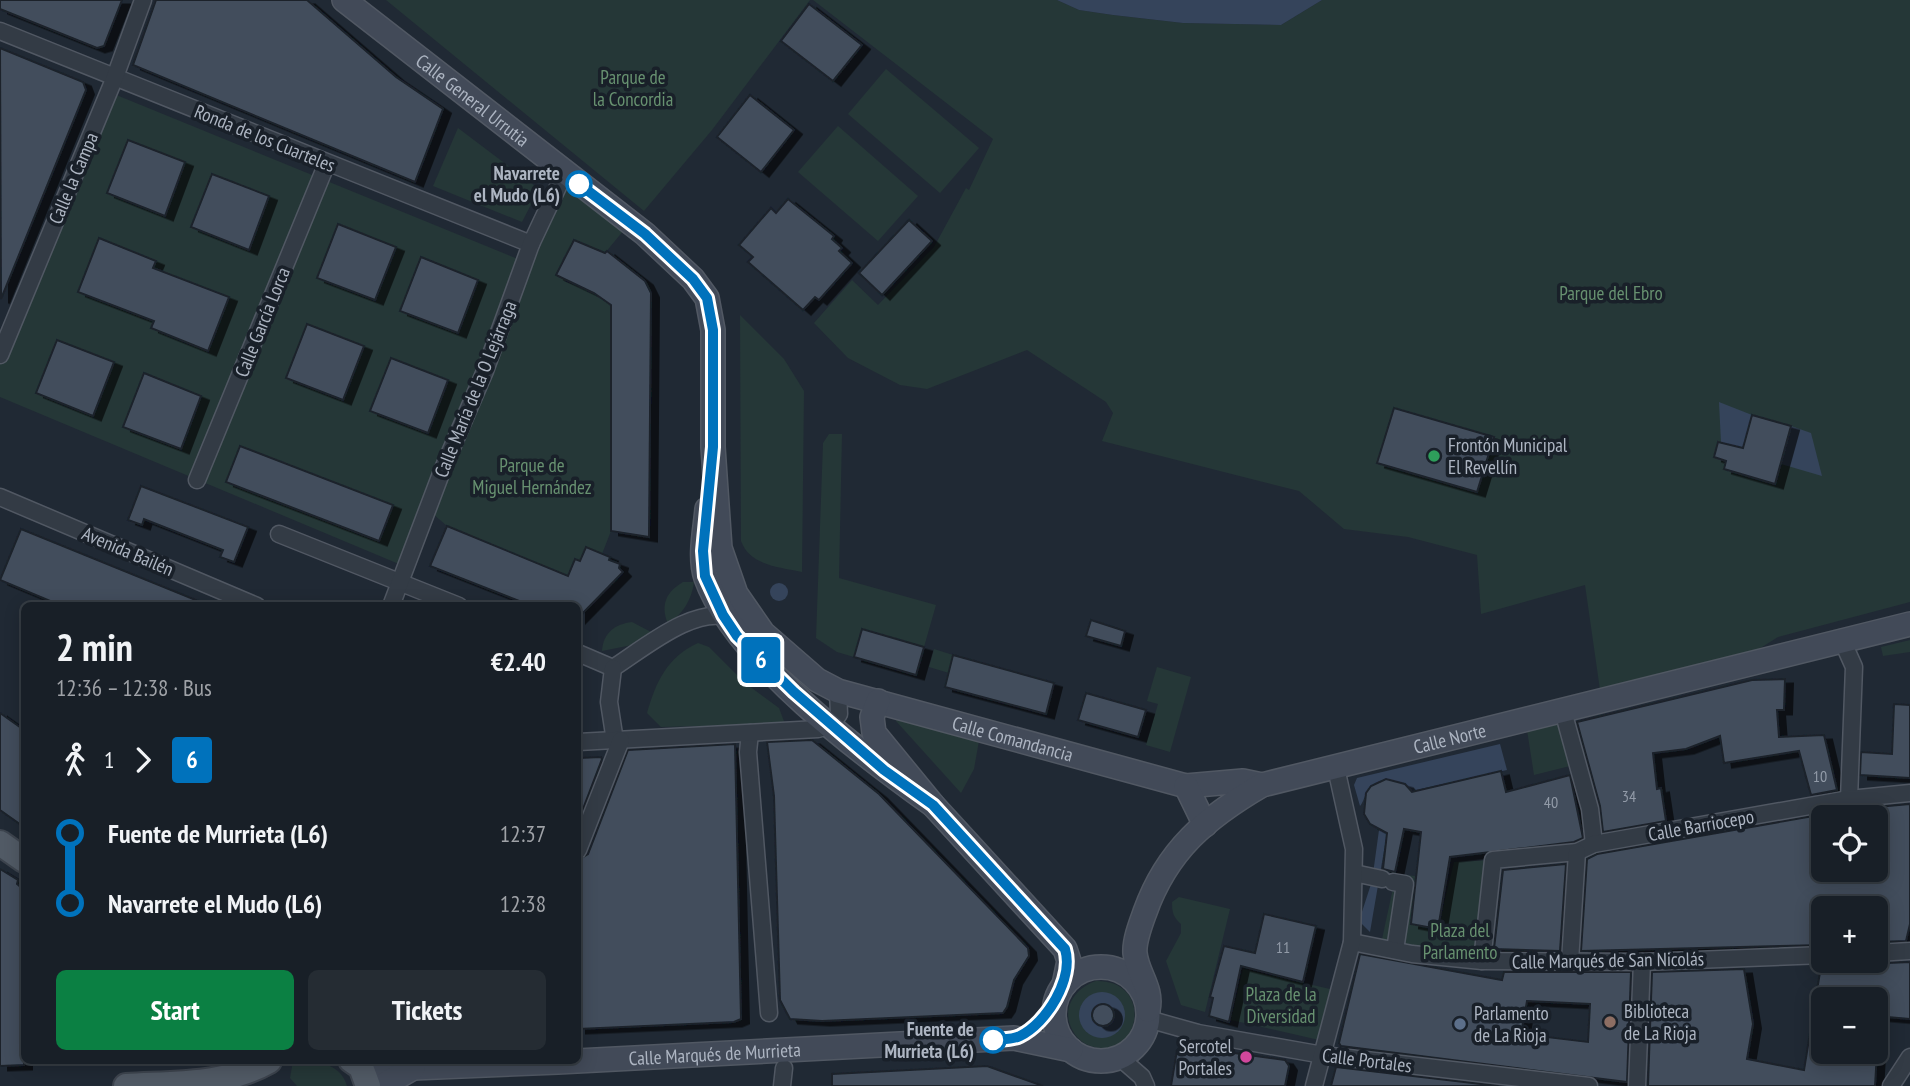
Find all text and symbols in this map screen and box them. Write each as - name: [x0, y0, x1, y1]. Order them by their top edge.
- street label: Calle General Urrutia: [411, 48, 534, 152]
- park label: Parque de la Concordia: [593, 65, 673, 111]
- street label: Ronda de los Cuarteles: [191, 99, 339, 177]
- street label: Calle la Campa: [43, 129, 103, 227]
- place label: Navarrete el Mudo (L6): [474, 161, 560, 207]
- marker: Navarrete el Mudo (L6): [566, 171, 592, 197]
- street label: Calle García Lorca: [229, 264, 295, 380]
- park label: Parque del Ebro: [1559, 281, 1663, 305]
- street label: Calle María de la O Lejárraga: [429, 297, 521, 481]
- place label: Frontón Municipal El Revellín: [1448, 433, 1568, 479]
- marker: Frontón Municipal El Revellín: [1426, 448, 1442, 464]
- park label: Parque de Miguel Hernández: [472, 453, 592, 499]
- street label: Avenida Bailén: [79, 521, 177, 581]
- text: 2 min: [56, 622, 133, 671]
- line badge: 6: [738, 637, 784, 683]
- text: 6: [755, 644, 767, 675]
- text: €2.40: [491, 645, 546, 678]
- text: 12:36 – 12:38 · Bus: [56, 673, 212, 702]
- street label: Calle Comandancia: [950, 711, 1076, 767]
- street label: Calle Norte: [1411, 718, 1489, 759]
- icon: walk: [56, 741, 94, 779]
- icon: forward: [124, 741, 162, 779]
- text: 6: [186, 744, 198, 775]
- text: 1: [104, 745, 114, 774]
- house number: 10: [1813, 766, 1827, 786]
- house number: 34: [1622, 786, 1636, 806]
- house number: 40: [1544, 792, 1558, 812]
- street label: Calle Barriocepo: [1646, 804, 1756, 846]
- map controls: [1811, 805, 1888, 1064]
- button: locate: [1811, 805, 1888, 882]
- text: Fuente de Murrieta (L6): [108, 817, 328, 850]
- text: 12:37: [500, 819, 546, 848]
- text: Navarrete el Mudo (L6): [108, 887, 322, 920]
- text: 12:38: [500, 889, 546, 918]
- button: +: [1811, 896, 1888, 973]
- park label: Plaza del Parlamento: [1423, 918, 1497, 964]
- house number: 11: [1276, 937, 1290, 957]
- street label: Calle Marqués de San Nicolás: [1512, 946, 1704, 974]
- button: Start: [56, 970, 294, 1050]
- button: Tickets: [308, 970, 546, 1050]
- park label: Plaza de la Diversidad: [1245, 982, 1317, 1028]
- button: −: [1811, 987, 1888, 1064]
- place label: Biblioteca de La Rioja: [1624, 999, 1697, 1045]
- place label: Parlamento de La Rioja: [1474, 1001, 1549, 1047]
- marker: Biblioteca de La Rioja: [1602, 1014, 1618, 1030]
- marker: Parlamento de La Rioja: [1452, 1016, 1468, 1032]
- place label: Fuente de Murrieta (L6): [884, 1017, 974, 1063]
- marker: Fuente de Murrieta (L6): [980, 1027, 1006, 1053]
- place label: Sercotel Portales: [1179, 1034, 1233, 1080]
- street label: Calle Marqués de Murrieta: [628, 1037, 801, 1070]
- street label: Calle Portales: [1321, 1043, 1413, 1077]
- marker: Sercotel Portales: [1238, 1049, 1254, 1065]

